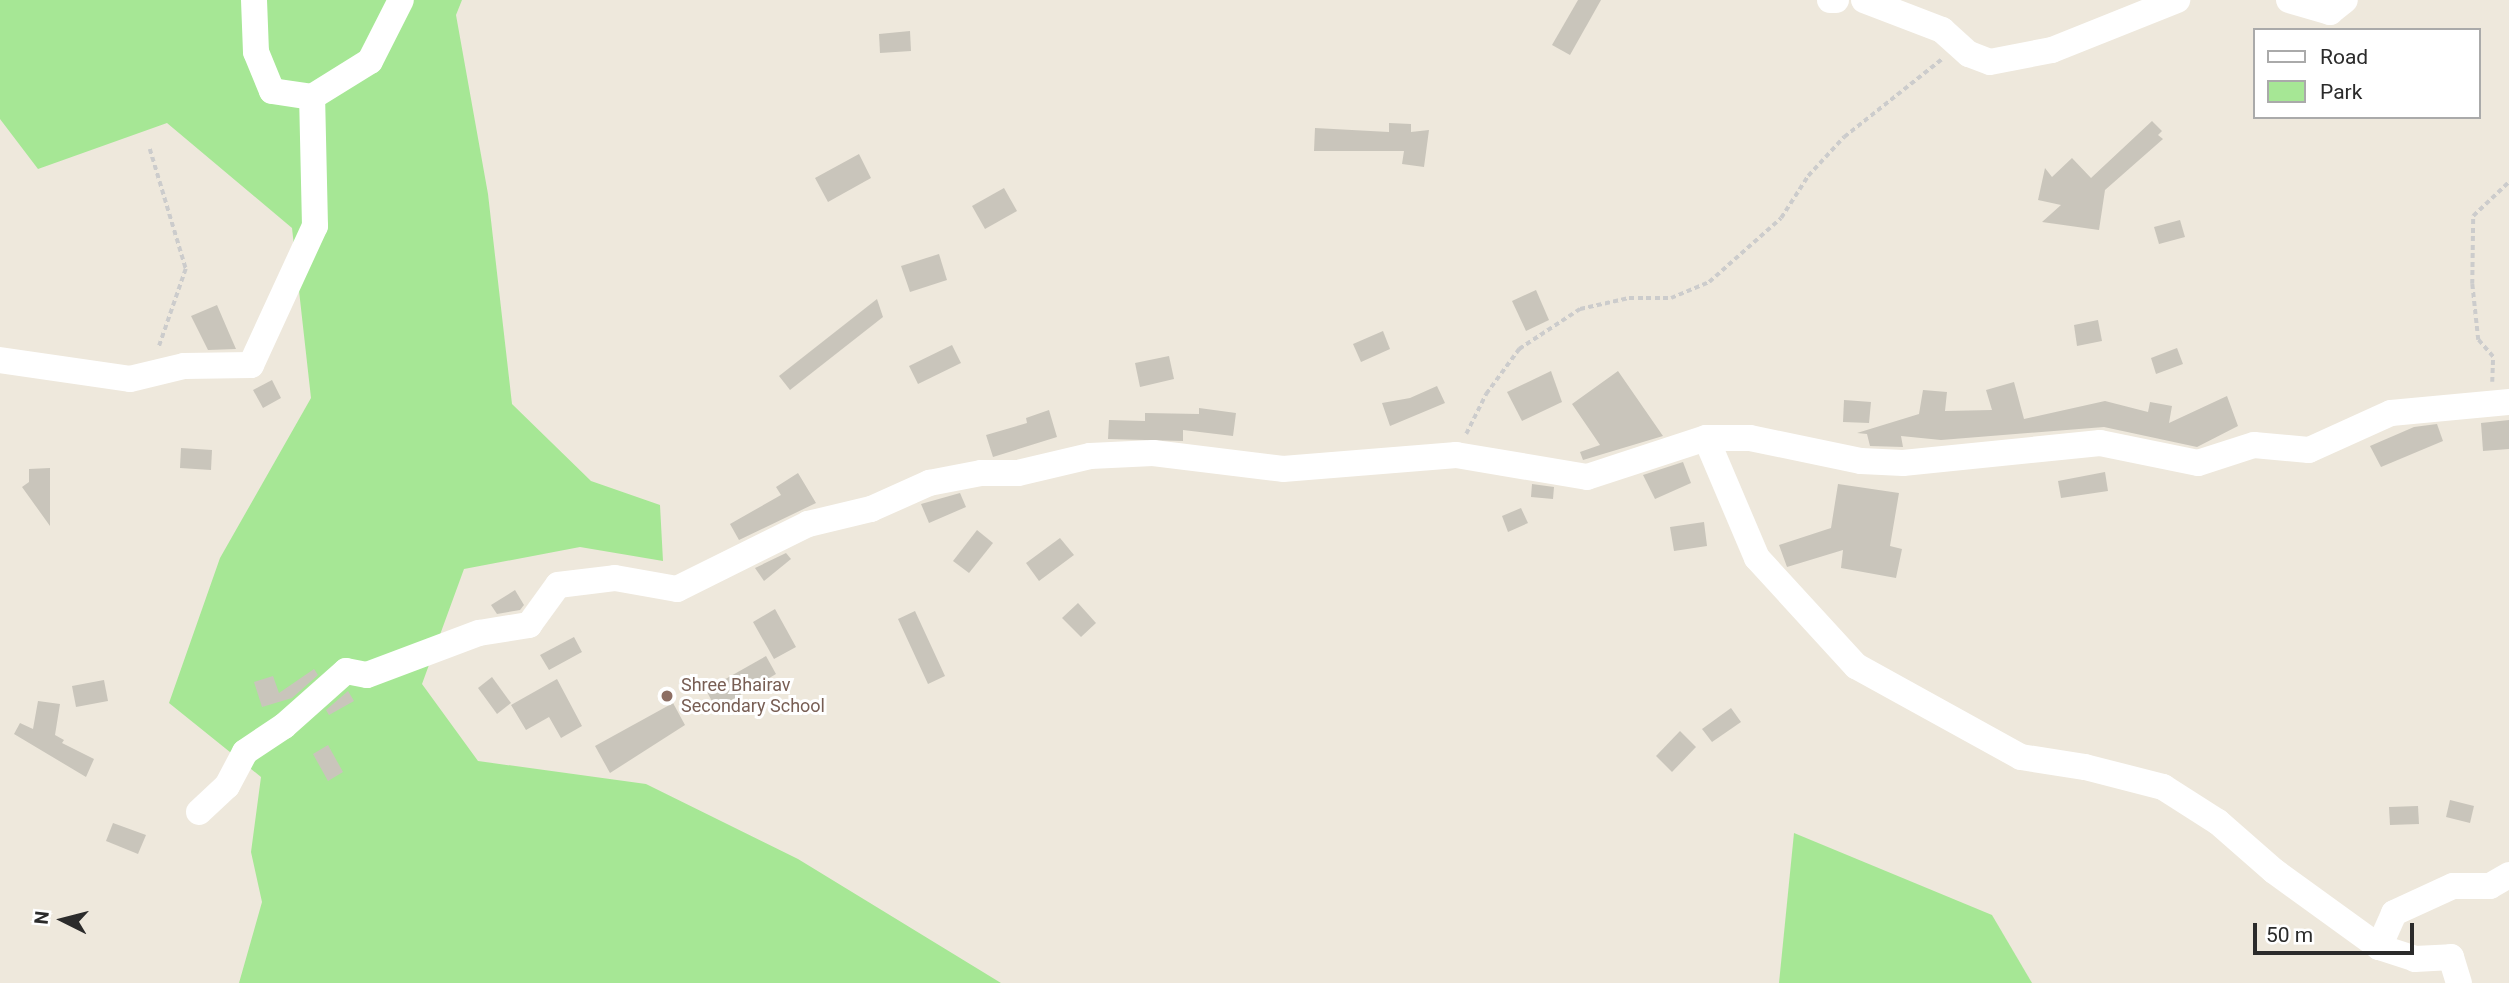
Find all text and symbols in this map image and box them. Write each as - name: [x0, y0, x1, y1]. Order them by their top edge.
- legend: [2254, 28, 2481, 119]
- text: Road: [2320, 45, 2368, 69]
- text: Park: [2320, 80, 2362, 104]
- place label: Shree Bhairav Secondary School: [681, 675, 825, 718]
- marker: Shree Bhairav Secondary School: [659, 688, 675, 704]
- north arrow: [28, 885, 98, 955]
- scale bar: [2257, 909, 2418, 953]
- text: N: [29, 910, 54, 926]
- text: 50 m: [2266, 923, 2313, 947]

